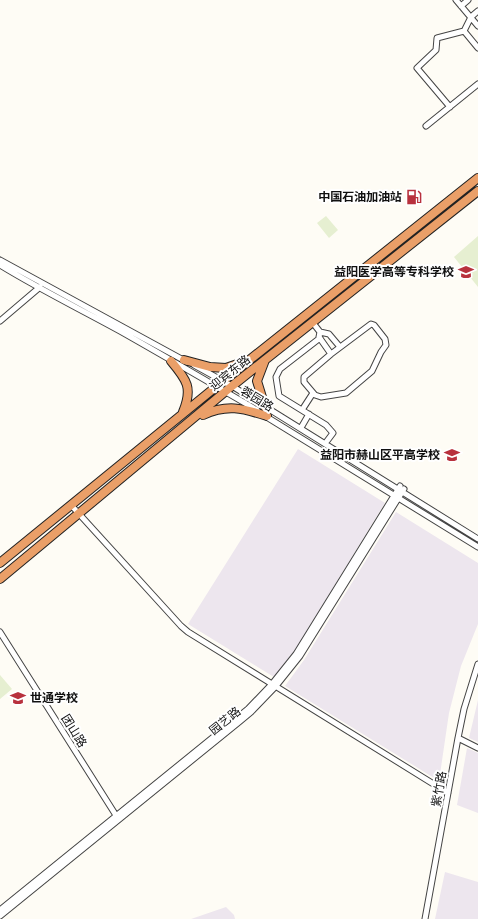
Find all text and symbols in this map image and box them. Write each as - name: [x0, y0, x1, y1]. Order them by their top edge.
- fuel station icon: 中国石油加油站: [405, 188, 423, 206]
- place label: 中国石油加油站: [318, 189, 402, 204]
- school or university icon: 益阳医学高等专科学校: [457, 263, 475, 281]
- place label: 益阳医学高等专科学校: [334, 264, 454, 279]
- street label: 迎宾东路: [206, 352, 253, 394]
- street label: 蓉园路: [238, 383, 277, 414]
- school or university icon: 益阳市赫山区平高学校: [443, 446, 461, 464]
- place label: 益阳市赫山区平高学校: [320, 447, 440, 462]
- school or university icon: 世通学校: [9, 689, 27, 707]
- place label: 世通学校: [30, 690, 78, 705]
- street label: 园艺路: [206, 703, 243, 738]
- street label: 团山路: [59, 711, 90, 750]
- street label: 紫竹路: [428, 770, 449, 808]

